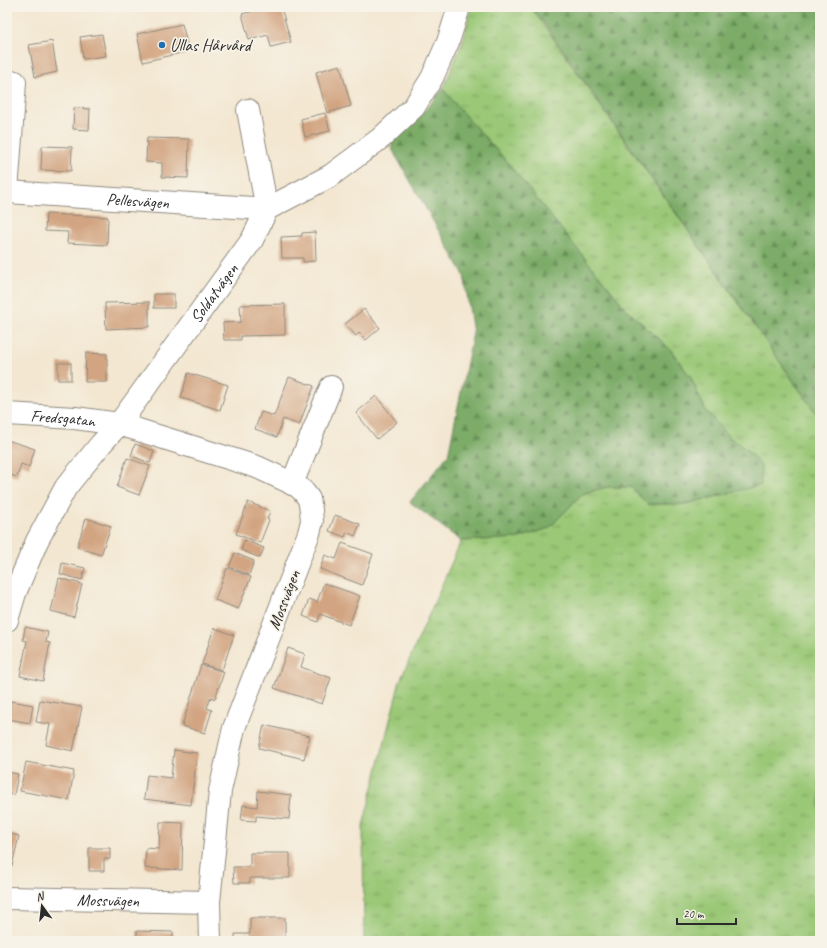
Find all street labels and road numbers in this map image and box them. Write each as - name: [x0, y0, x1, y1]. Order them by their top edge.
- street label: Pellesvägen: [106, 188, 170, 213]
- street label: Soldatvägen: [185, 259, 243, 327]
- street label: Fredsgatan: [30, 405, 98, 431]
- street label: Mossvägen: [263, 567, 305, 633]
- street label: Mossvägen: [77, 889, 140, 911]

